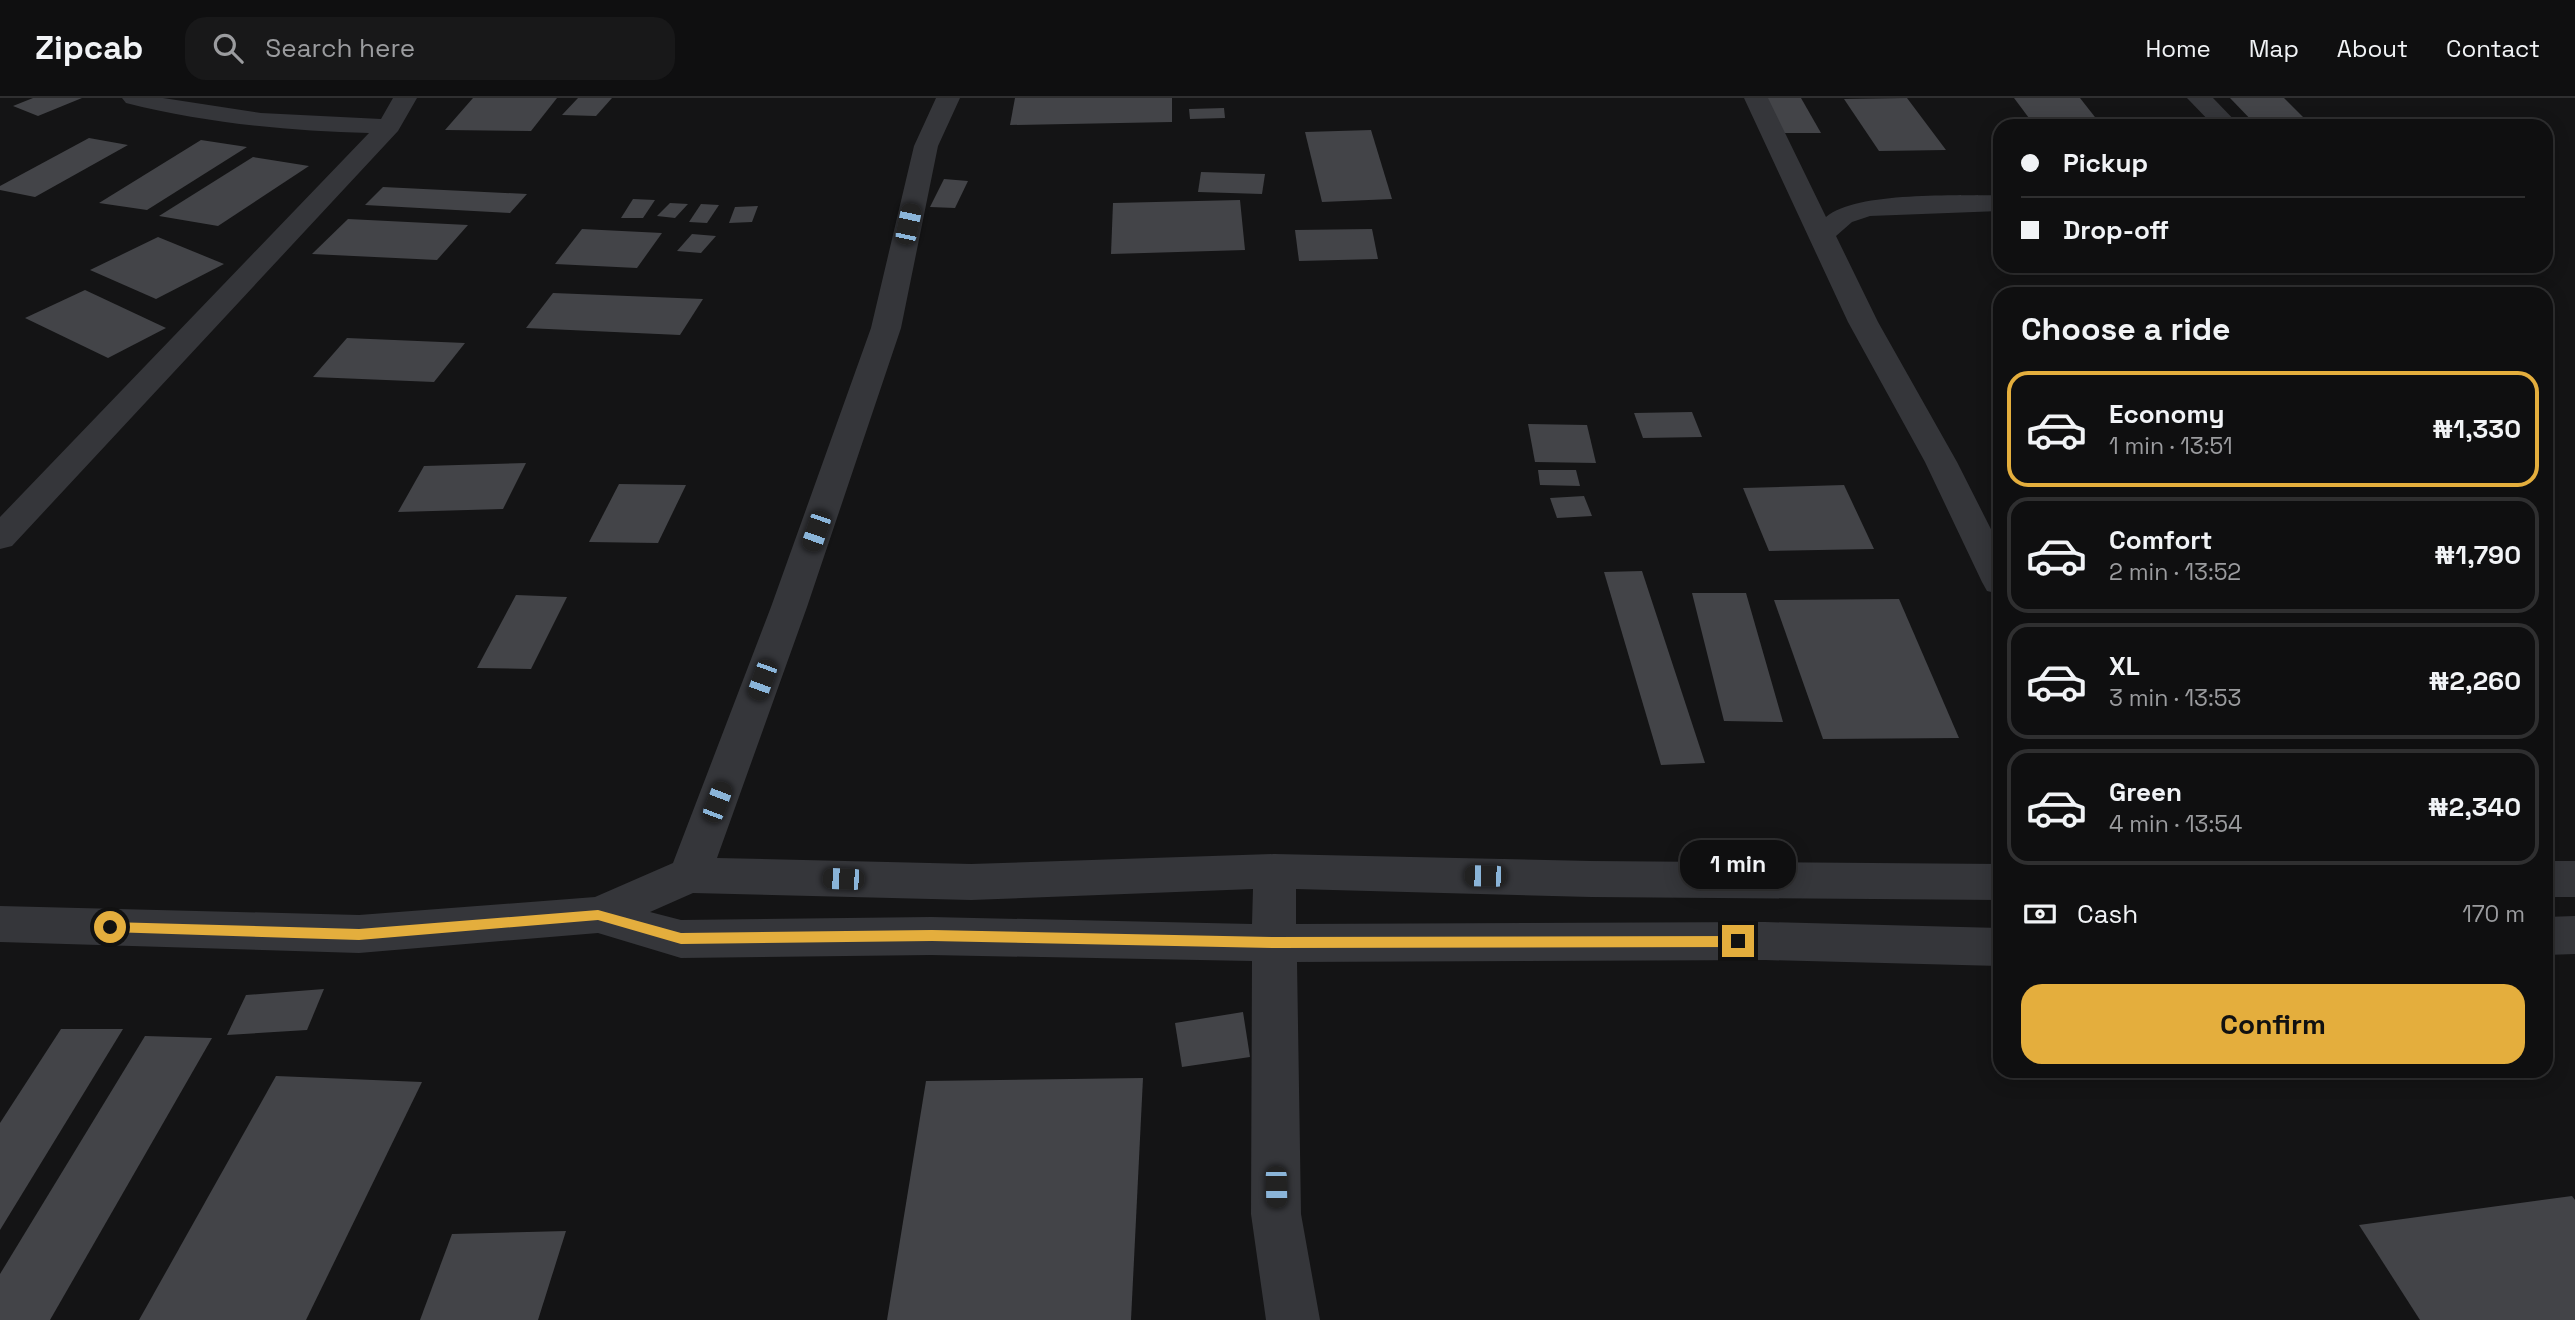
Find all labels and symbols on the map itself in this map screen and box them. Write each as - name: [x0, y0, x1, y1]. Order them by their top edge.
- car: [894, 201, 923, 247]
- car: [800, 508, 833, 554]
- car: [745, 657, 780, 703]
- car: [700, 779, 735, 825]
- callout: 1 min: [1680, 840, 1796, 888]
- car: [1464, 865, 1507, 887]
- car: [822, 868, 865, 890]
- route start: [94, 911, 126, 943]
- route end: [1722, 925, 1754, 957]
- car: [1266, 1166, 1287, 1208]

